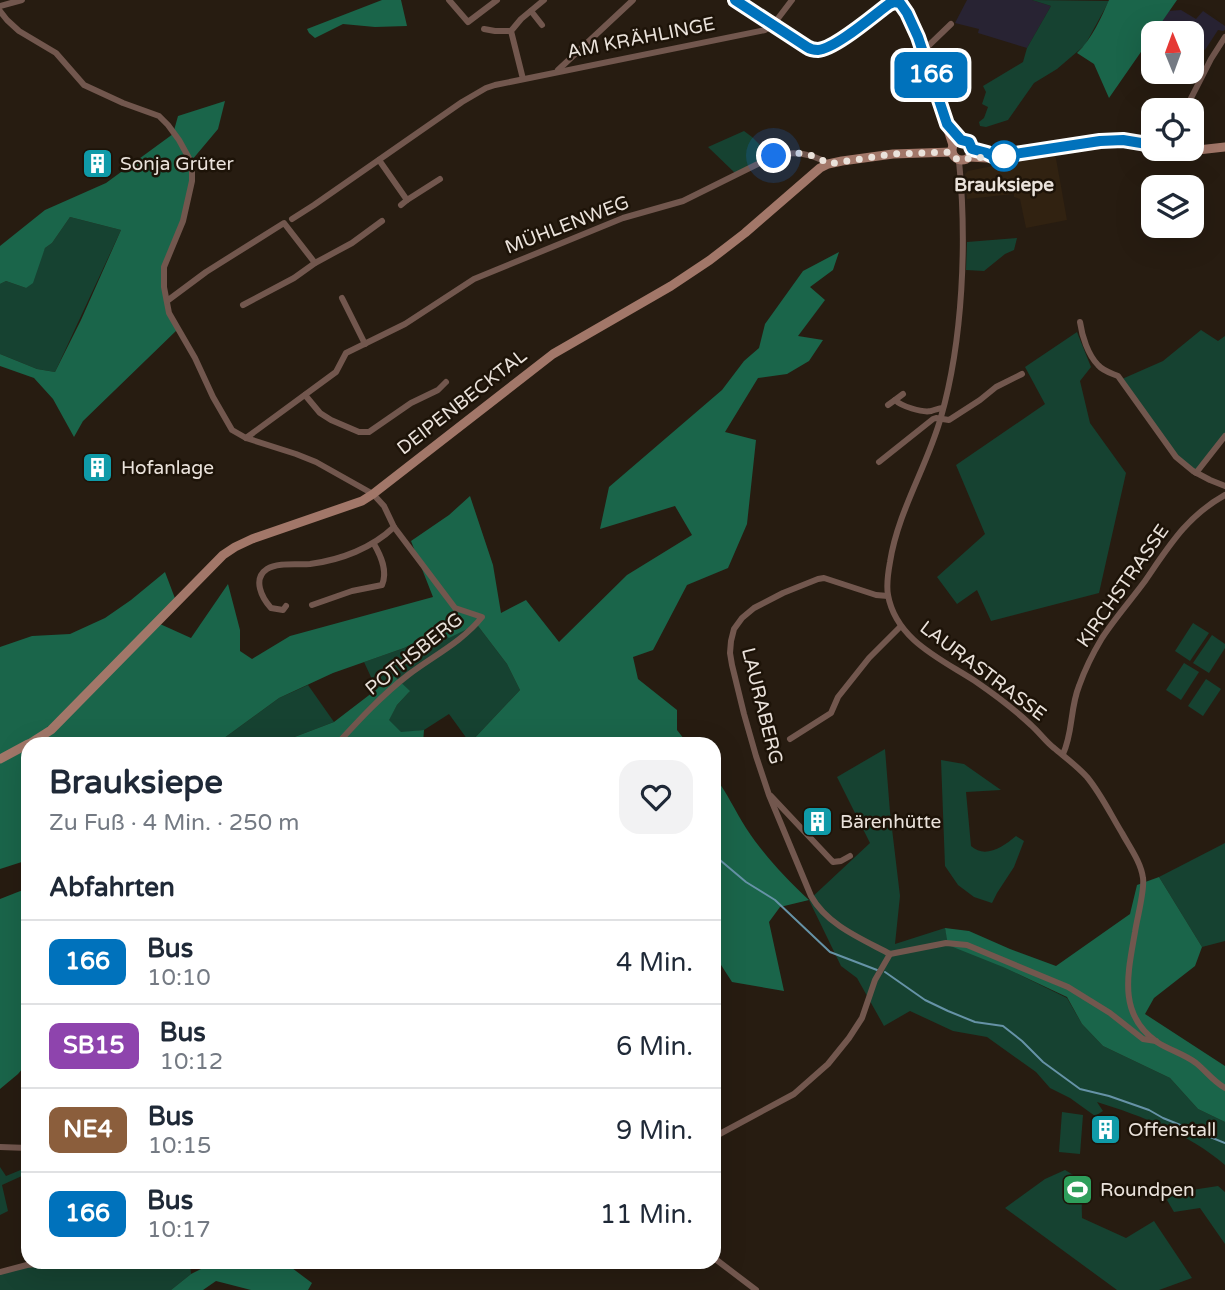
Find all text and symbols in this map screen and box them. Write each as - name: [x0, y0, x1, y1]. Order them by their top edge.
- street label: AM KRÄHLINGE: [565, 13, 717, 63]
- north arrow: [1141, 21, 1204, 84]
- map controls: [1141, 21, 1204, 238]
- line badge: 166: [891, 52, 971, 98]
- text: 166: [908, 60, 954, 89]
- button: locate: [1141, 98, 1204, 161]
- your location: [756, 138, 791, 173]
- marker: Brauksiepe: [989, 141, 1019, 171]
- building icon: Sonja Grüter: [80, 147, 114, 181]
- place label: Sonja Grüter: [120, 153, 234, 175]
- place label: Brauksiepe: [954, 174, 1054, 197]
- button: layers: [1141, 175, 1204, 238]
- street label: MÜHLENWEG: [502, 191, 632, 259]
- street label: DEIPENBECKTAL: [393, 344, 531, 459]
- building icon: Hofanlage: [81, 451, 115, 485]
- place label: Hofanlage: [121, 457, 214, 479]
- street label: KIRCHSTRASSE: [1072, 520, 1174, 652]
- street label: POTHSBERG: [361, 608, 467, 700]
- street label: LAURASTRASSE: [916, 616, 1050, 726]
- street label: LAURABERG: [737, 645, 787, 767]
- button: heart: [619, 760, 693, 834]
- text: Brauksiepe: [49, 763, 223, 802]
- building icon: Bärenhütte: [800, 805, 834, 839]
- text: Zu Fuß · 4 Min. · 250 m: [49, 809, 299, 837]
- place label: Bärenhütte: [840, 811, 941, 833]
- text: Abfahrten: [49, 872, 175, 903]
- text: Bus: [147, 933, 193, 964]
- text: 166: [65, 947, 110, 976]
- text: 4 Min.: [616, 947, 693, 978]
- text: 10:10: [147, 964, 211, 992]
- text: Bus: [160, 1017, 206, 1048]
- text: SB15: [63, 1031, 125, 1060]
- text: 6 Min.: [616, 1031, 693, 1062]
- text: 10:12: [160, 1048, 223, 1076]
- text: Bus: [148, 1101, 194, 1132]
- building icon: Offenstall: [1088, 1113, 1122, 1147]
- text: NE4: [63, 1115, 113, 1144]
- text: 9 Min.: [616, 1115, 693, 1146]
- place label: Offenstall: [1128, 1119, 1216, 1141]
- text: 10:15: [148, 1132, 211, 1160]
- sports icon: Roundpen: [1060, 1173, 1094, 1207]
- place label: Roundpen: [1100, 1179, 1195, 1201]
- text: Bus: [147, 1185, 193, 1216]
- text: 166: [65, 1199, 110, 1228]
- text: 11 Min.: [600, 1199, 693, 1230]
- text: 10:17: [147, 1216, 211, 1244]

